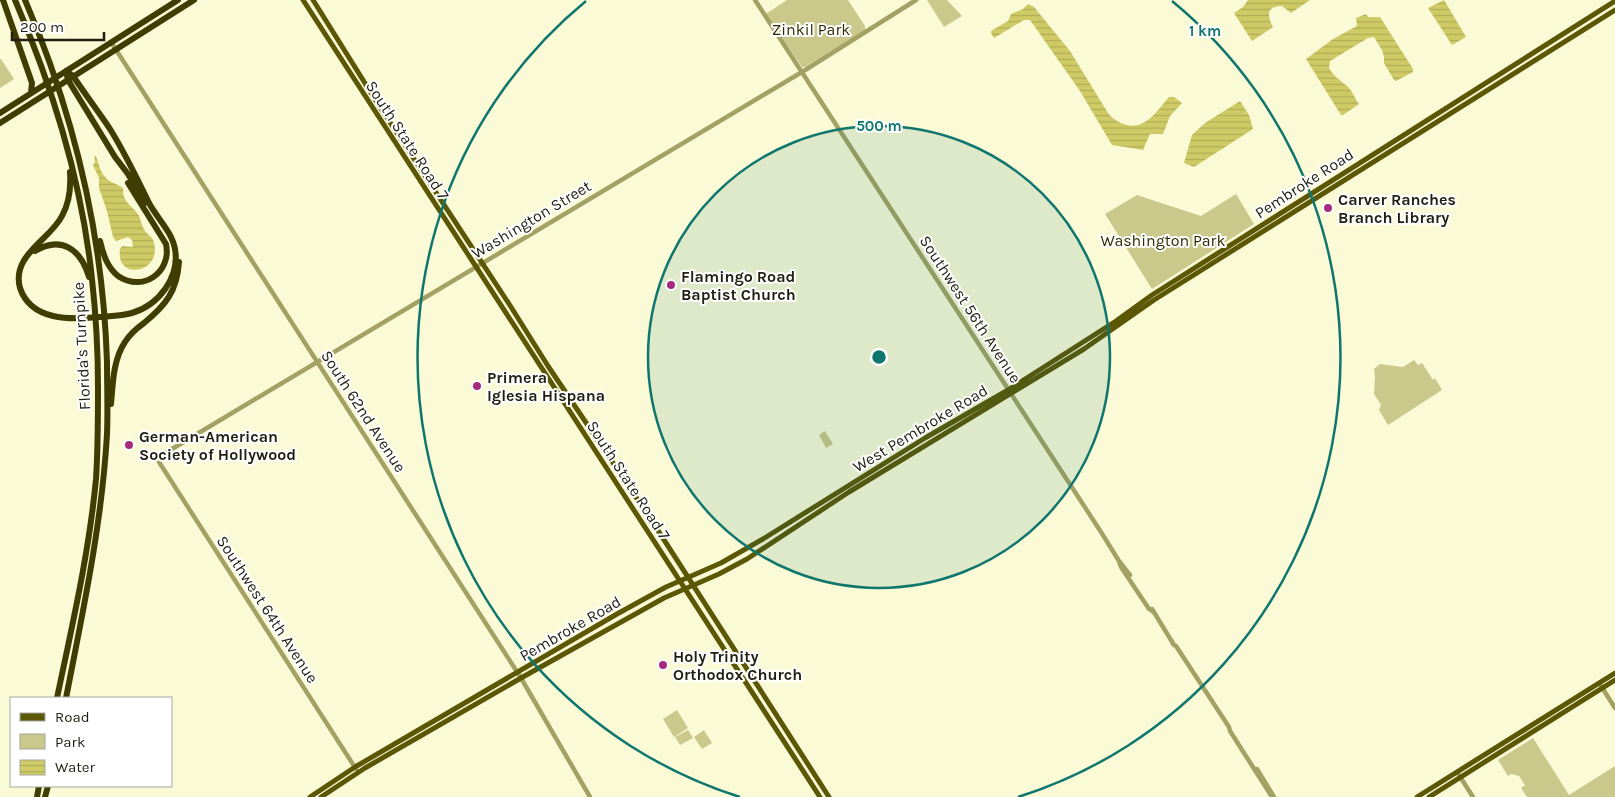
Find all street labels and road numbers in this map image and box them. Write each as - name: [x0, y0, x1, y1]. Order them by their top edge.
- street label: South State Road 7: [362, 77, 453, 204]
- street label: Pembroke Road: [1251, 144, 1357, 222]
- street label: Washington Street: [468, 176, 595, 263]
- street label: Southwest 56th Avenue: [916, 232, 1025, 387]
- street label: Florida's Turnpike: [69, 281, 94, 410]
- street label: South 62nd Avenue: [317, 347, 410, 476]
- street label: West Pembroke Road: [849, 381, 991, 476]
- street label: South State Road 7: [583, 417, 674, 544]
- street label: Southwest 64th Avenue: [213, 532, 322, 687]
- street label: Pembroke Road: [516, 592, 624, 665]

